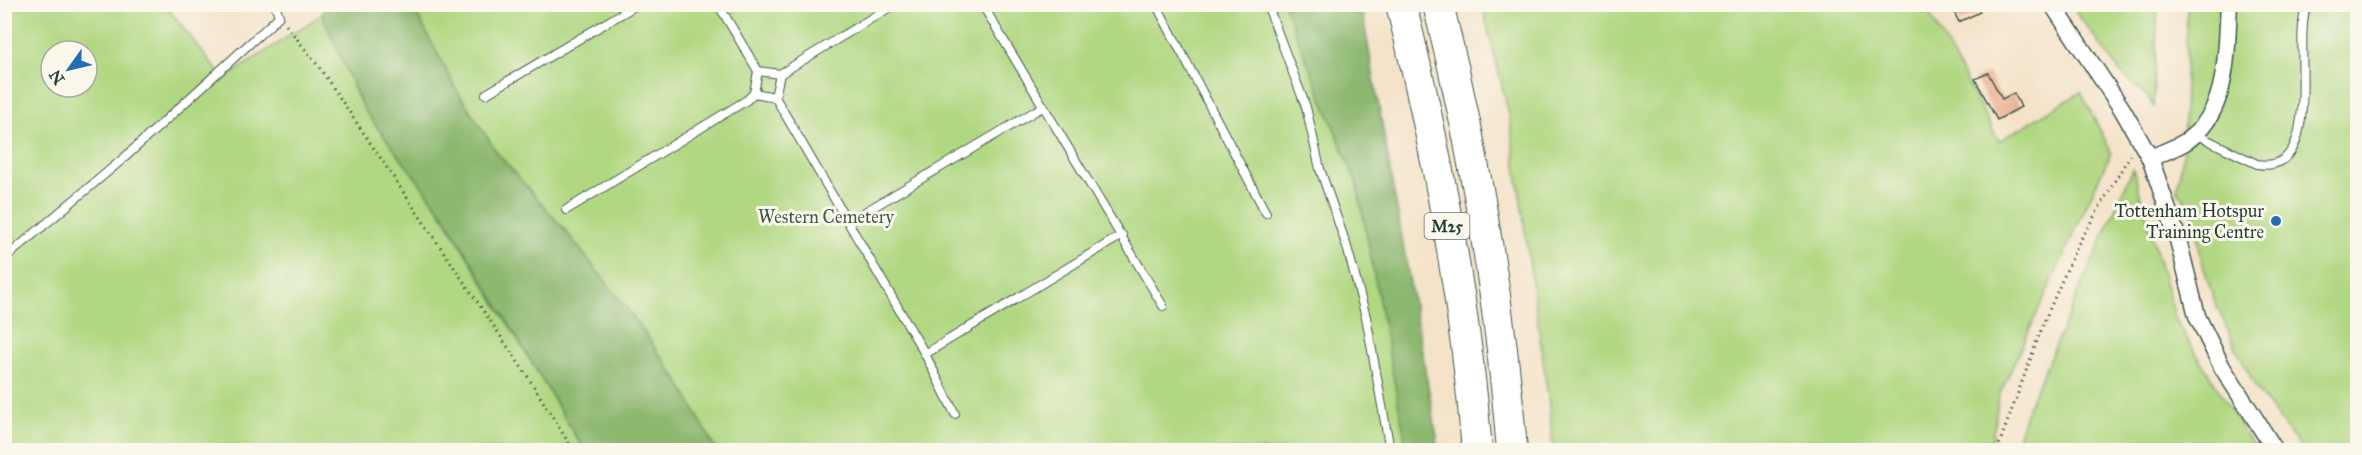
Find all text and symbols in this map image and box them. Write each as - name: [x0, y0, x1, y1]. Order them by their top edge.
- north arrow: [39, 39, 99, 99]
- text: N: [45, 66, 69, 88]
- place label: Tottenham Hotspur Training Centre: [2115, 200, 2264, 244]
- park label: Western Cemetery: [758, 206, 895, 228]
- road number: M25: [1424, 213, 1470, 239]
- marker: Tottenham Hotspur Training Centre: [2269, 214, 2283, 228]

